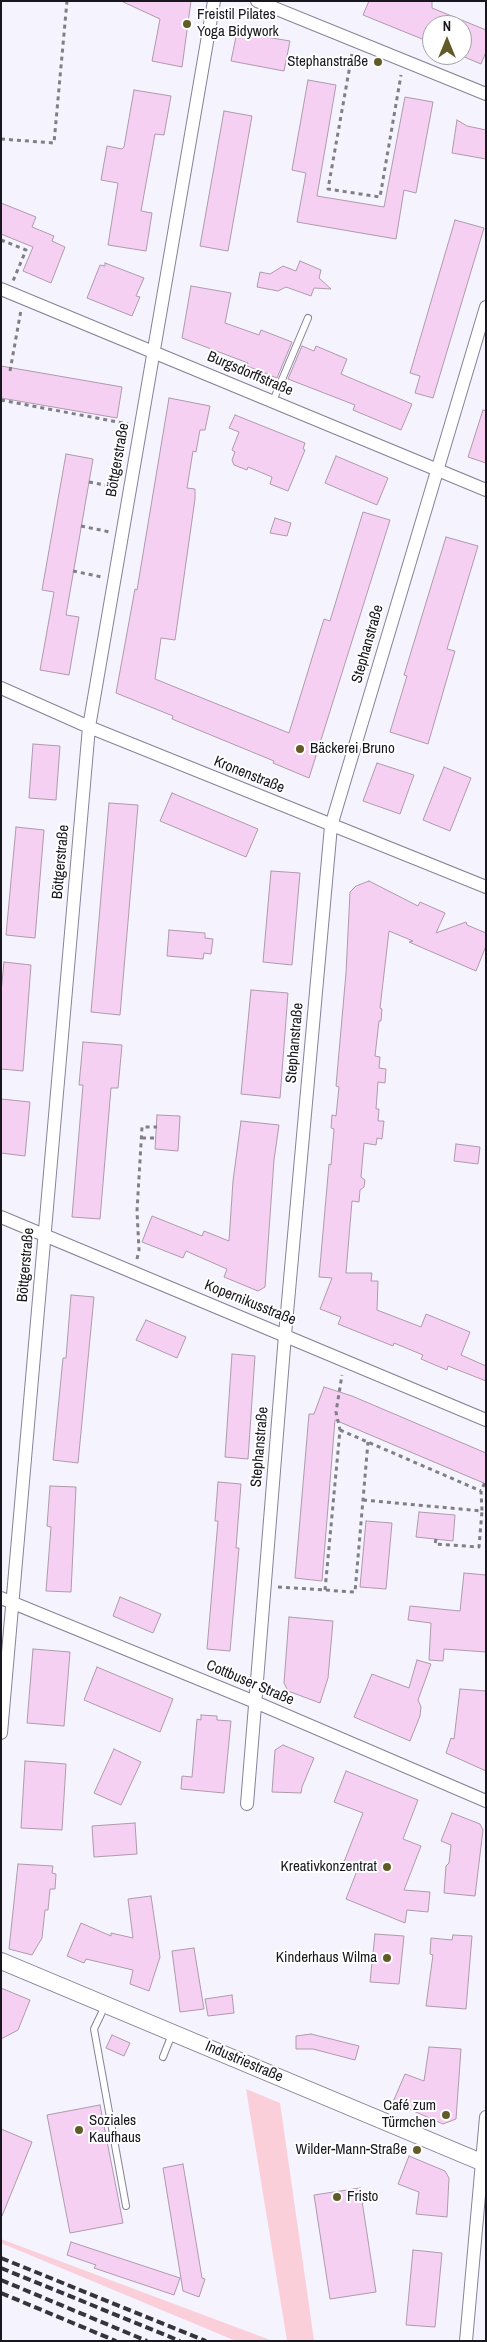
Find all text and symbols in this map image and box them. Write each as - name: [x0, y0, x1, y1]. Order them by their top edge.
- place label: Freistil Pilates Yoga Bidywork: [197, 6, 279, 41]
- north arrow: [422, 15, 472, 65]
- text: N: [443, 17, 451, 35]
- marker: Freistil Pilates Yoga Bidywork: [181, 18, 193, 30]
- place label: Stephanstraße: [287, 53, 368, 71]
- marker: Stephanstraße: [372, 56, 384, 68]
- street label: Burgsdorffstraße: [204, 348, 296, 400]
- street label: Böttgerstraße: [103, 422, 133, 498]
- street label: Stephanstraße: [348, 603, 388, 685]
- place label: Bäckerei Bruno: [310, 740, 395, 758]
- marker: Bäckerei Bruno: [294, 743, 306, 755]
- street label: Kronenstraße: [211, 753, 287, 797]
- street label: Böttgerstraße: [49, 824, 73, 900]
- street label: Stephanstraße: [283, 1002, 307, 1084]
- street label: Böttgerstraße: [14, 1227, 38, 1303]
- street label: Kopernikusstraße: [202, 1276, 298, 1330]
- street label: Stephanstraße: [248, 1406, 272, 1488]
- street label: Cottbuser Straße: [203, 1656, 297, 1710]
- place label: Kreativkonzentrat: [281, 1858, 377, 1876]
- marker: Kreativkonzentrat: [381, 1861, 393, 1873]
- place label: Kinderhaus Wilma: [276, 1949, 377, 1967]
- marker: Kinderhaus Wilma: [381, 1952, 393, 1964]
- street label: Industriestraße: [202, 2038, 286, 2086]
- place label: Café zum Türmchen: [382, 2097, 436, 2132]
- marker: Café zum Türmchen: [440, 2109, 452, 2121]
- place label: Soziales Kaufhaus: [89, 2112, 141, 2147]
- marker: Soziales Kaufhaus: [73, 2124, 85, 2136]
- place label: Wilder-Mann-Straße: [296, 2141, 407, 2159]
- marker: Wilder-Mann-Straße: [411, 2144, 423, 2156]
- place label: Fristo: [347, 2188, 378, 2206]
- marker: Fristo: [331, 2191, 343, 2203]

